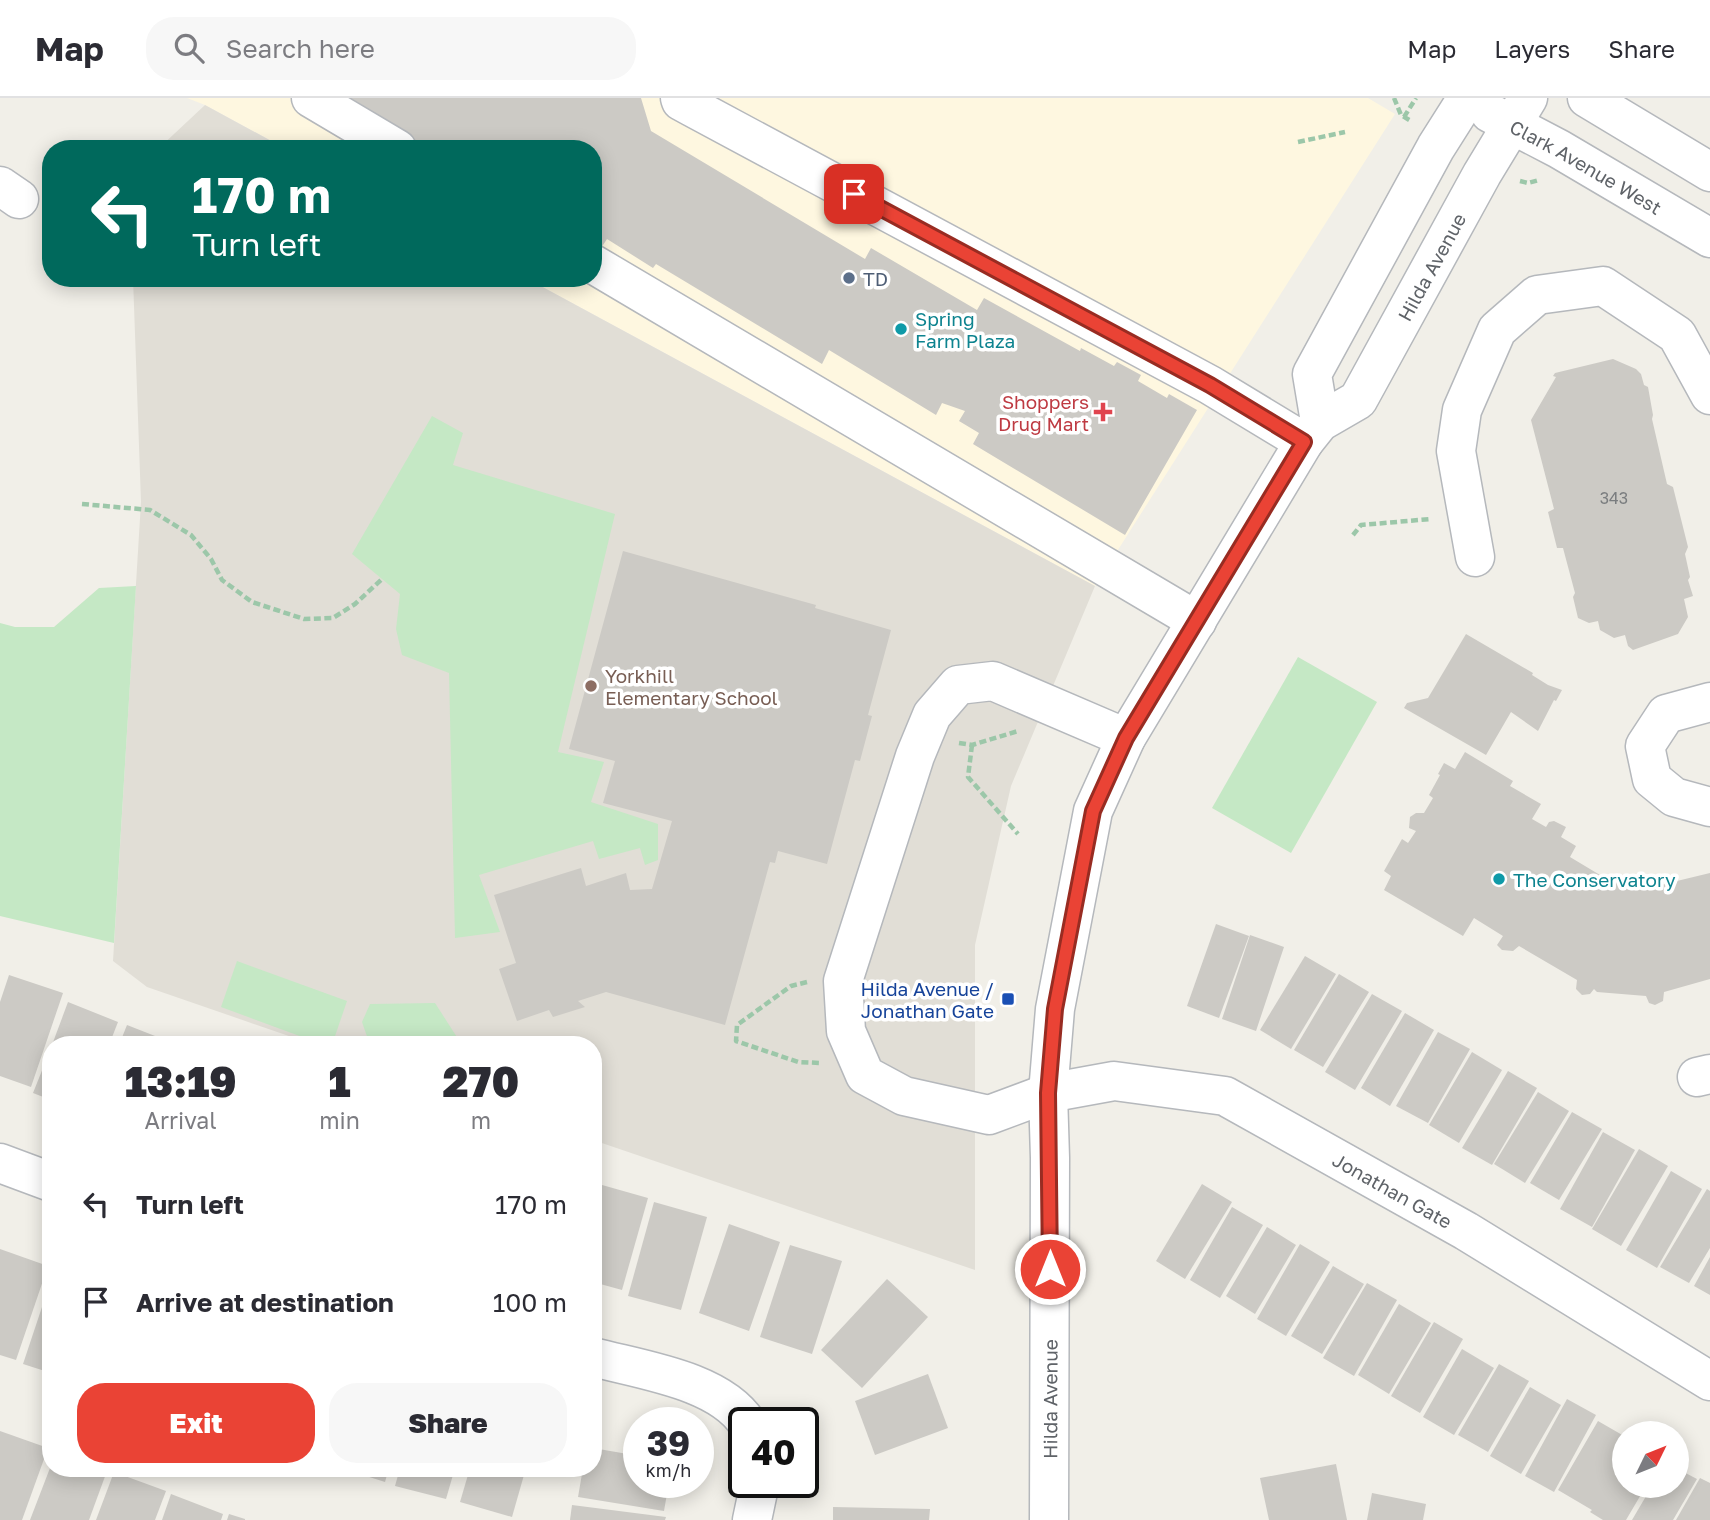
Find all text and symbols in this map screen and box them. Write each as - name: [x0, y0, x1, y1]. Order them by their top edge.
- search box: [146, 17, 636, 80]
- text: Map: [35, 29, 104, 68]
- icon: search: [170, 29, 208, 67]
- text: Search here: [226, 33, 375, 64]
- text: Map: [1407, 34, 1456, 63]
- text: Layers: [1494, 34, 1570, 63]
- text: Share: [1608, 34, 1675, 63]
- street label: Clark Avenue West: [1506, 114, 1666, 219]
- pin: [824, 164, 884, 224]
- text: 170 m: [192, 165, 331, 224]
- icon: left: [77, 168, 168, 259]
- icon: arrive: [835, 175, 873, 213]
- street label: Hilda Avenue: [1392, 209, 1470, 325]
- text: Turn left: [192, 225, 321, 263]
- place label: TD: [863, 267, 888, 290]
- marker: TD: [841, 270, 857, 286]
- place label: Spring Farm Plaza: [915, 307, 1015, 352]
- marker: Spring Farm Plaza: [893, 321, 909, 337]
- place label: Shoppers Drug Mart: [998, 390, 1089, 435]
- marker: Shoppers Drug Mart: [1095, 404, 1111, 420]
- house number: 343: [1600, 488, 1628, 508]
- place label: Yorkhill Elementary School: [605, 664, 778, 709]
- marker: Yorkhill Elementary School: [583, 678, 599, 694]
- place label: The Conservatory: [1513, 868, 1676, 891]
- marker: The Conservatory: [1491, 871, 1507, 887]
- place label: Hilda Avenue / Jonathan Gate: [860, 977, 994, 1022]
- marker: Hilda Avenue / Jonathan Gate: [1000, 991, 1016, 1007]
- text: 13:19: [125, 1056, 237, 1106]
- text: 1: [329, 1056, 351, 1106]
- text: 270: [443, 1056, 519, 1106]
- text: Arrival: [145, 1106, 217, 1134]
- text: min: [319, 1106, 360, 1134]
- text: m: [471, 1106, 491, 1134]
- street label: Jonathan Gate: [1329, 1147, 1457, 1233]
- icon: left: [77, 1185, 115, 1223]
- text: Turn left: [136, 1189, 244, 1220]
- text: 170 m: [495, 1189, 567, 1220]
- position arrow: [1013, 1232, 1087, 1306]
- icon: arrive: [77, 1283, 115, 1321]
- text: Arrive at destination: [136, 1287, 394, 1318]
- text: 100 m: [493, 1287, 567, 1318]
- street label: Hilda Avenue: [1038, 1339, 1061, 1459]
- button: Exit: [77, 1383, 315, 1463]
- button: Share: [329, 1383, 567, 1463]
- speed limit sign: 40: [728, 1407, 819, 1498]
- north arrow: [1612, 1421, 1689, 1498]
- map controls: [1612, 1421, 1689, 1498]
- text: 39: [647, 1422, 690, 1464]
- text: km/h: [646, 1459, 691, 1481]

